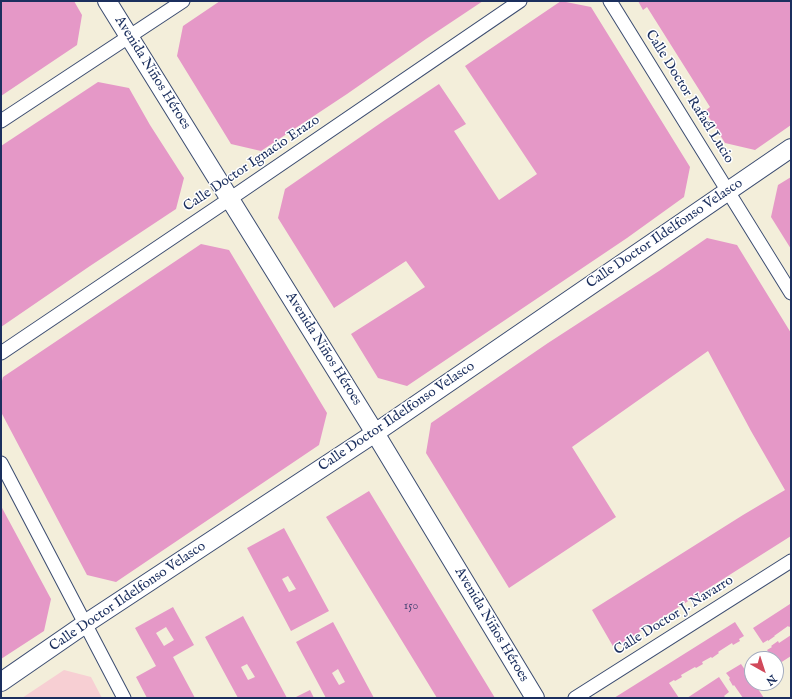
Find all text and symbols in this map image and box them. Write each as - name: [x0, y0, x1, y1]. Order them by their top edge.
- street label: Avenida Niños Héroes: [110, 13, 194, 133]
- street label: Calle Doctor Rafaél Lucio: [641, 27, 737, 167]
- street label: Calle Doctor Ignacio Erazo: [181, 112, 323, 216]
- street label: Calle Doctor Ildelfonso Velasco: [584, 175, 746, 293]
- street label: Avenida Niños Héroes: [281, 289, 365, 409]
- street label: Calle Doctor Ildelfonso Velasco: [316, 358, 478, 476]
- street label: Calle Doctor Ildelfonso Velasco: [47, 538, 209, 656]
- street label: Avenida Niños Héroes: [450, 565, 532, 685]
- street label: Calle Doctor J. Navarro: [611, 572, 737, 660]
- house number: 150: [404, 600, 418, 614]
- north arrow: [744, 651, 784, 691]
- text: N: [763, 671, 779, 688]

